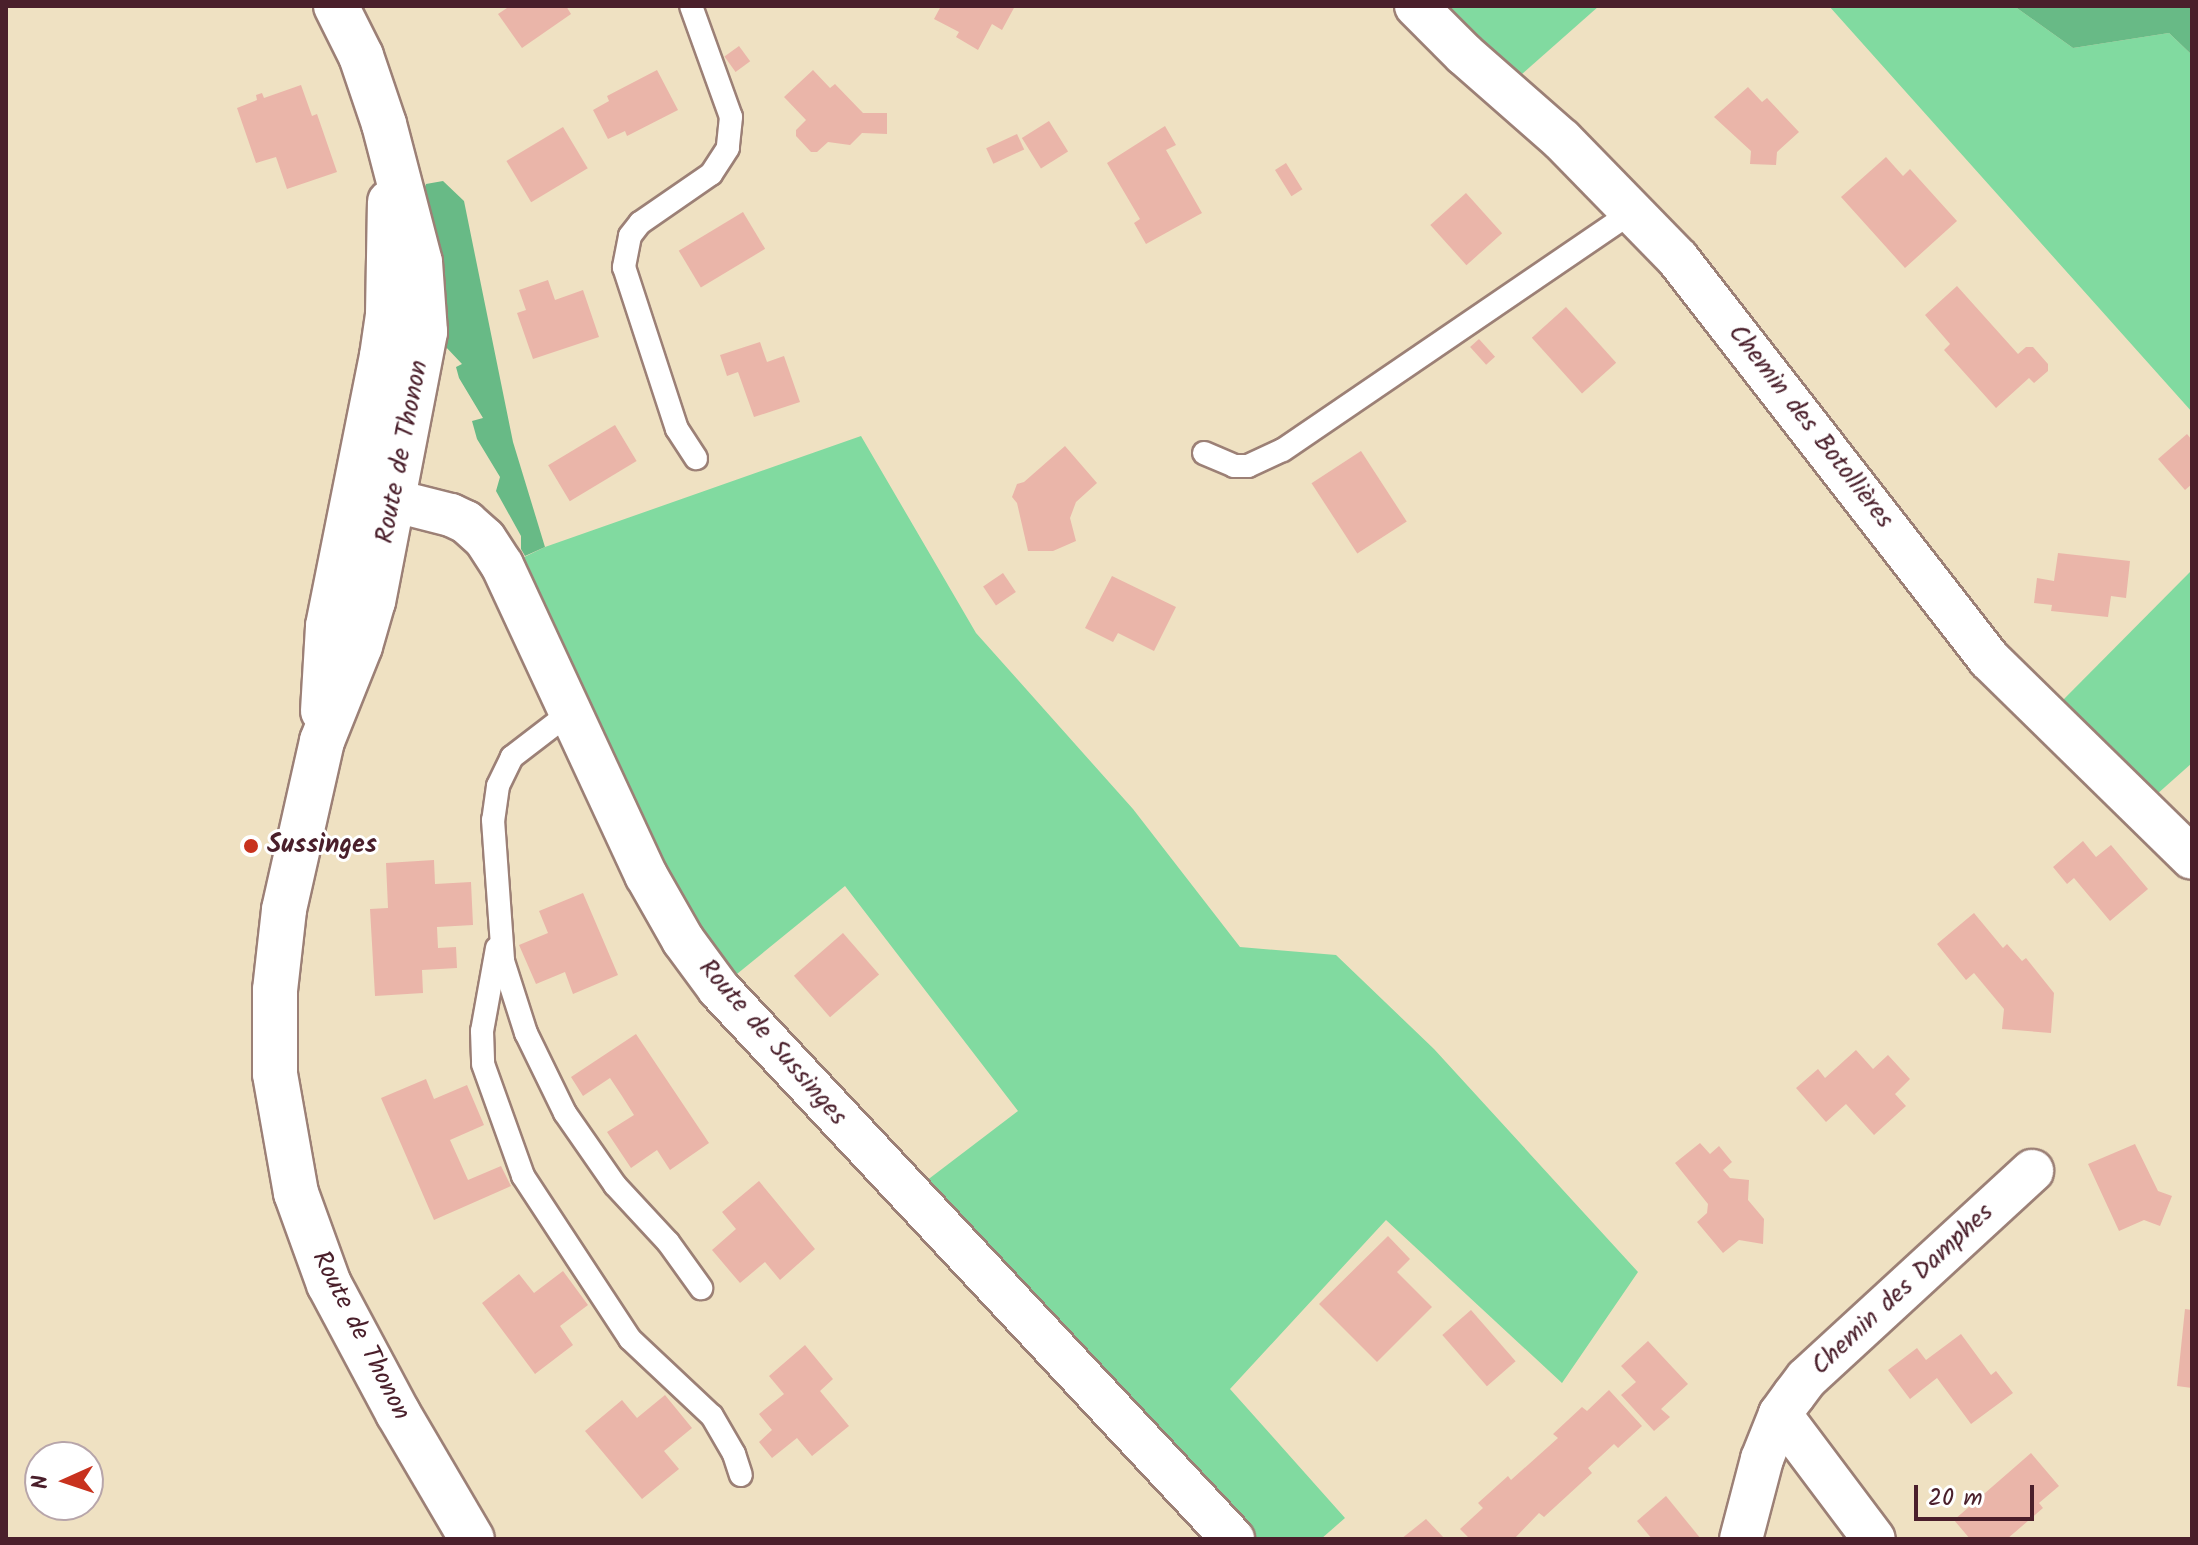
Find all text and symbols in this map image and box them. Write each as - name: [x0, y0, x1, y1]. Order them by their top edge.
- street label: Chemin des Botollières: [1721, 319, 1899, 535]
- street label: Route de Thonon: [370, 358, 436, 546]
- place label: Sussinges: [267, 830, 377, 862]
- marker: Sussinges: [242, 837, 260, 855]
- street label: Route de Sussinges: [691, 953, 853, 1133]
- street label: Chemin des Damphes: [1806, 1198, 2000, 1382]
- street label: Route de Thonon: [304, 1246, 416, 1426]
- north arrow: [24, 1441, 104, 1521]
- scale bar: [1918, 1469, 2038, 1519]
- text: N: [24, 1474, 59, 1490]
- text: 20 m: [1928, 1479, 1983, 1518]

